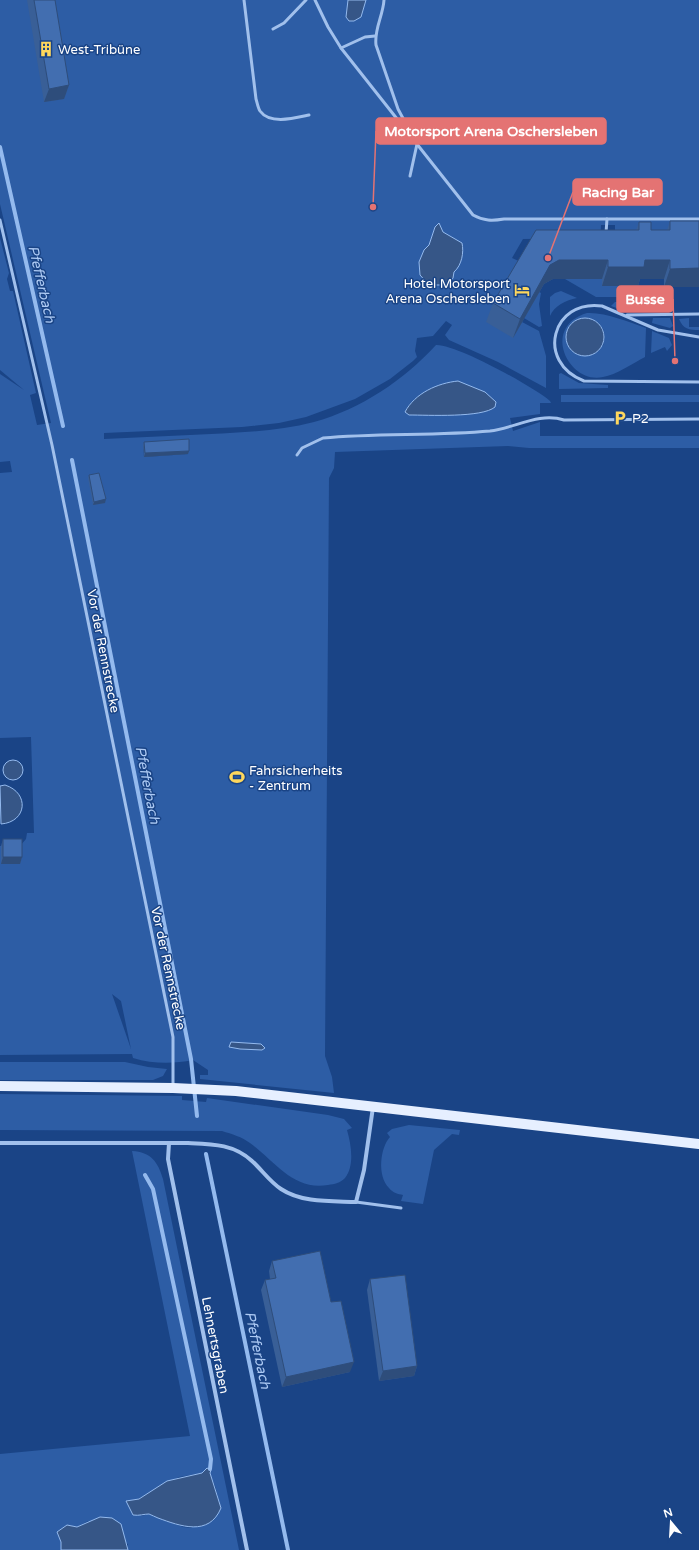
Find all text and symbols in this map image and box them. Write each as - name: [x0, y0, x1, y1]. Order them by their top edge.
- building icon: West-Tribüne: [37, 40, 55, 58]
- place label: West-Tribüne: [58, 42, 140, 58]
- callout: Motorsport Arena Oschersleben: [376, 118, 606, 144]
- text: Motorsport Arena Oschersleben: [384, 123, 598, 140]
- callout: Racing Bar: [573, 179, 662, 205]
- text: Racing Bar: [582, 184, 655, 201]
- water label: Pfefferbach: [24, 244, 59, 325]
- place label: Hotel Motorsport Arena Oschersleben: [385, 276, 510, 307]
- hotel icon: Hotel Motorsport Arena Oschersleben: [513, 281, 531, 299]
- callout: Busse: [617, 286, 673, 312]
- text: Busse: [625, 291, 665, 308]
- parking icon: P2: [611, 409, 629, 427]
- place label: P2: [632, 411, 649, 427]
- street label: Vor der Rennstrecke: [83, 588, 123, 714]
- water label: Pfefferbach: [132, 745, 163, 826]
- place label: Fahrsicherheits - Zentrum: [249, 763, 343, 794]
- sports icon: Fahrsicherheits - Zentrum: [228, 768, 246, 786]
- street label: Vor der Rennstrecke: [147, 905, 189, 1031]
- street label: Lehnertsgraben: [198, 1295, 232, 1395]
- water label: Pfefferbach: [241, 1310, 274, 1391]
- north arrow: [651, 1502, 691, 1542]
- text: N: [662, 1505, 674, 1521]

